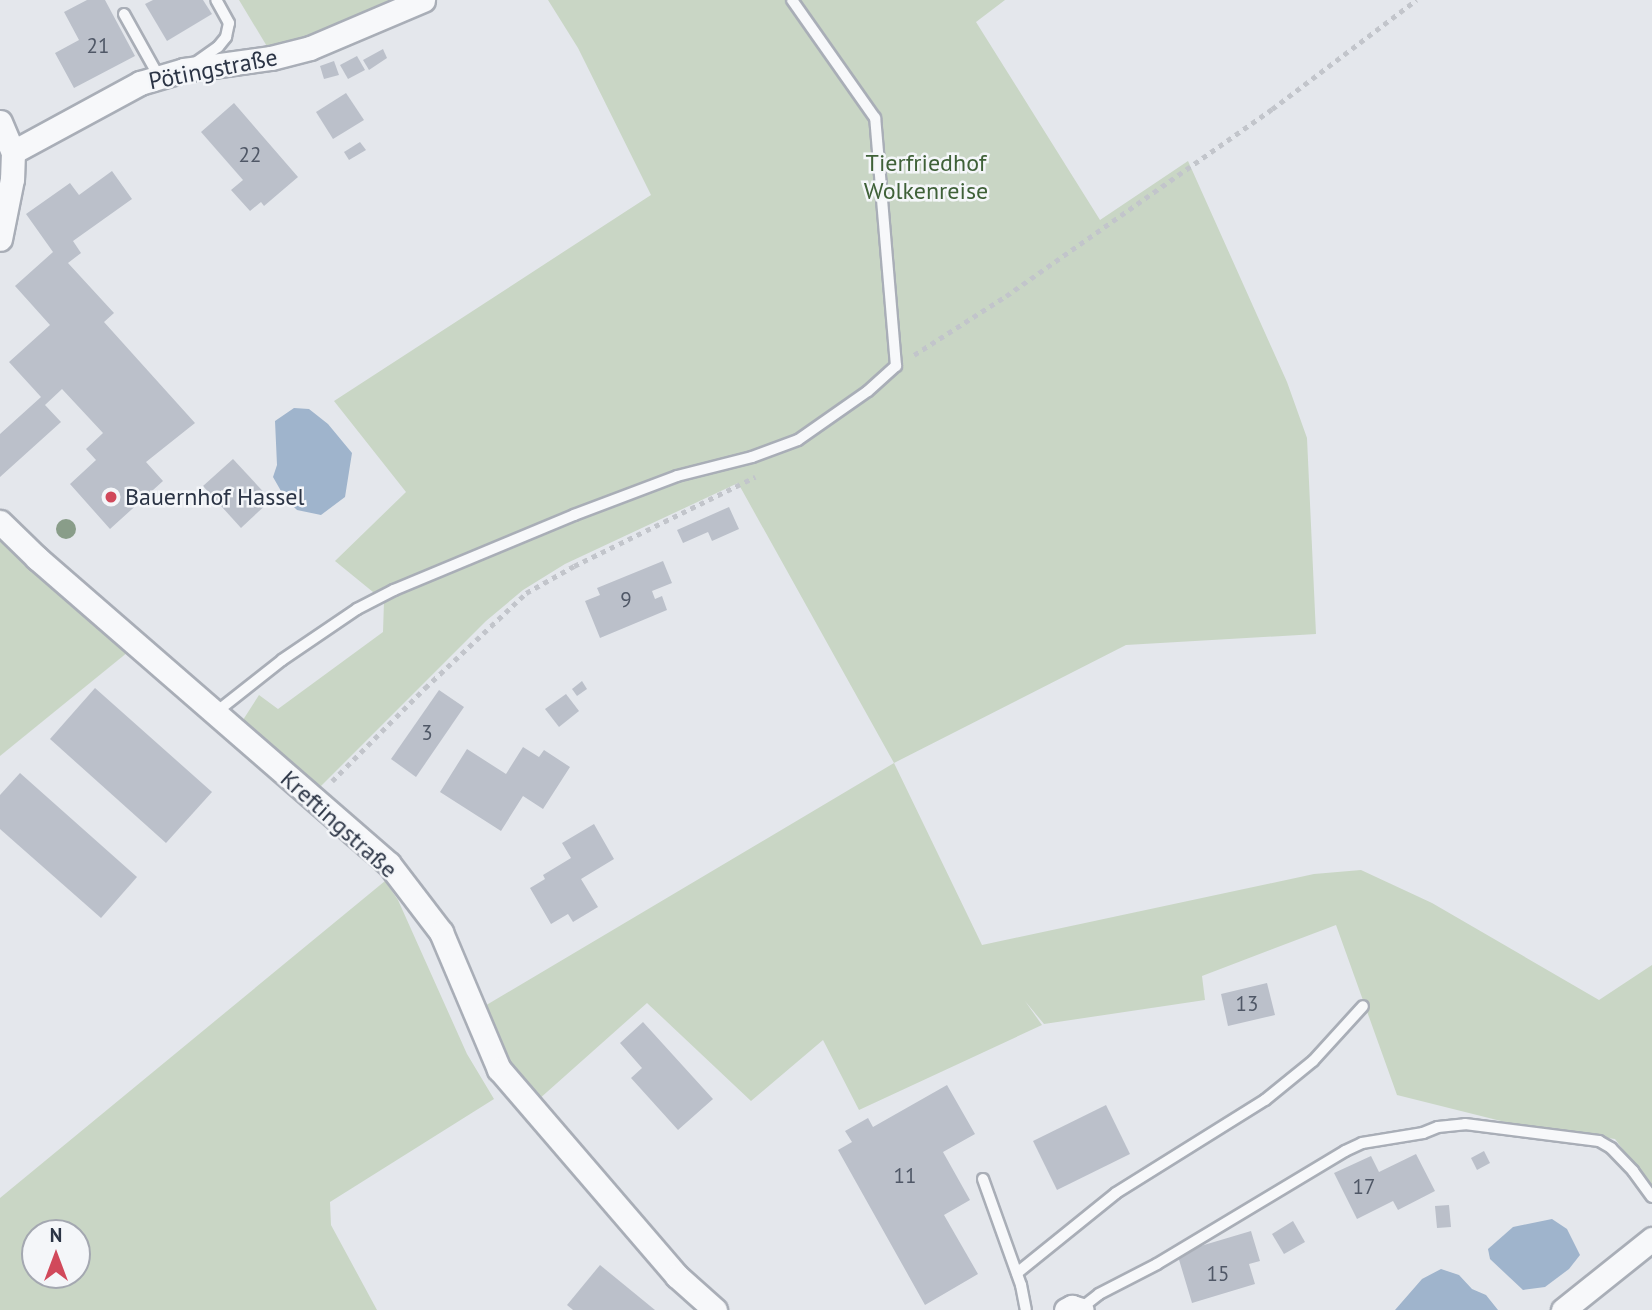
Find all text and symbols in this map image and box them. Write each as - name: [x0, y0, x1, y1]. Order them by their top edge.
- house number: 21: [87, 33, 109, 59]
- street label: Pötingstraße: [146, 42, 280, 96]
- house number: 22: [239, 142, 261, 168]
- park label: Tierfriedhof Wolkenreise: [864, 149, 988, 205]
- place label: Bauernhof Hassel: [125, 483, 305, 511]
- marker: Bauernhof Hassel: [103, 489, 119, 505]
- house number: 9: [620, 587, 632, 613]
- house number: 3: [421, 720, 433, 746]
- street label: Kreftingstraße: [275, 764, 403, 884]
- house number: 13: [1236, 991, 1258, 1017]
- house number: 11: [894, 1163, 916, 1189]
- house number: 17: [1353, 1174, 1375, 1200]
- north arrow: [21, 1219, 91, 1289]
- text: N: [50, 1223, 62, 1247]
- house number: 15: [1207, 1261, 1229, 1287]

